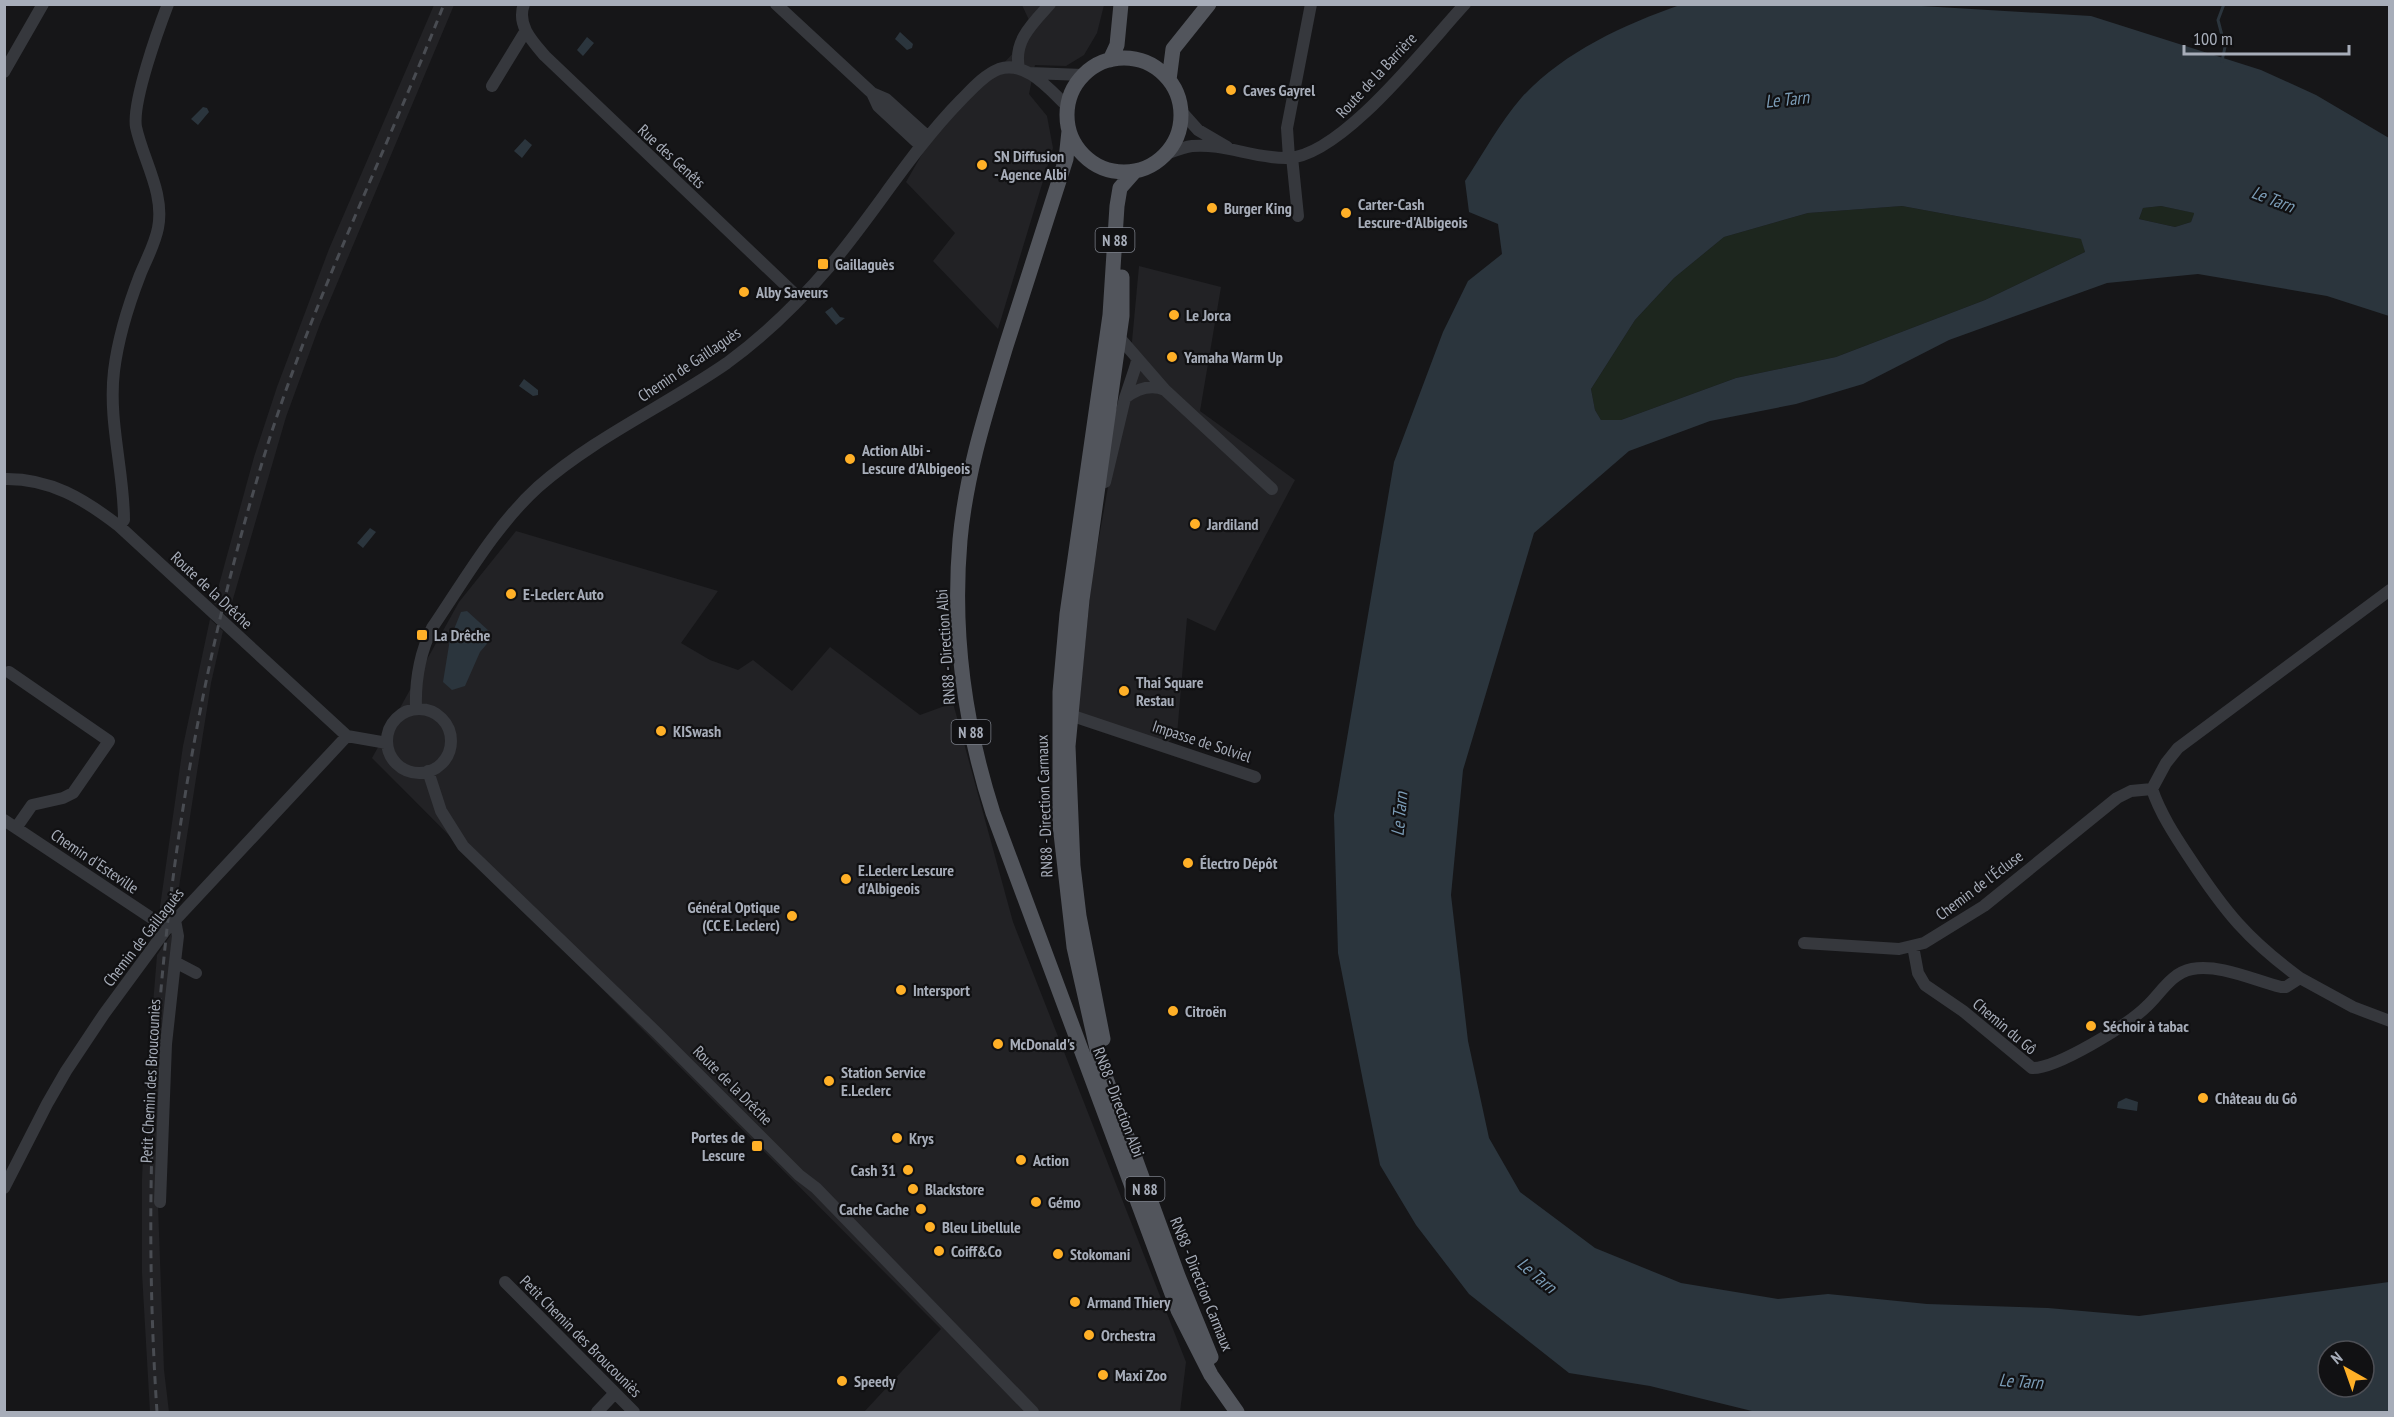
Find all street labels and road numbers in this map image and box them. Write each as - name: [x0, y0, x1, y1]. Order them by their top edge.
- street label: Route de la Barrière: [1331, 28, 1421, 122]
- street label: Rue des Genêts: [634, 120, 710, 192]
- road number: N 88: [1096, 228, 1134, 252]
- street label: Chemin de Gaillaguès: [634, 322, 744, 406]
- street label: Route de la Drêche: [167, 547, 257, 633]
- street label: RN88 - Direction Albi: [931, 589, 959, 705]
- street label: Impasse de Solviel: [1150, 716, 1254, 766]
- road number: N 88: [952, 720, 990, 744]
- street label: RN88 - Direction Carmaux: [1032, 734, 1056, 878]
- street label: Chemin d'Esteville: [47, 824, 143, 898]
- street label: Chemin de l'Écluse: [1931, 846, 2027, 924]
- street label: Chemin de Gaillaguès: [98, 884, 188, 990]
- street label: Chemin du Gô: [1969, 993, 2041, 1059]
- street label: Petit Chemin des Broucouniès: [136, 998, 164, 1164]
- street label: Route de la Drêche: [689, 1041, 777, 1129]
- street label: RN88 - Direction Albi: [1089, 1044, 1149, 1160]
- road number: N 88: [1126, 1177, 1164, 1201]
- street label: RN88 - Direction Carmaux: [1166, 1214, 1238, 1354]
- street label: Petit Chemin des Broucouniès: [516, 1271, 646, 1401]

